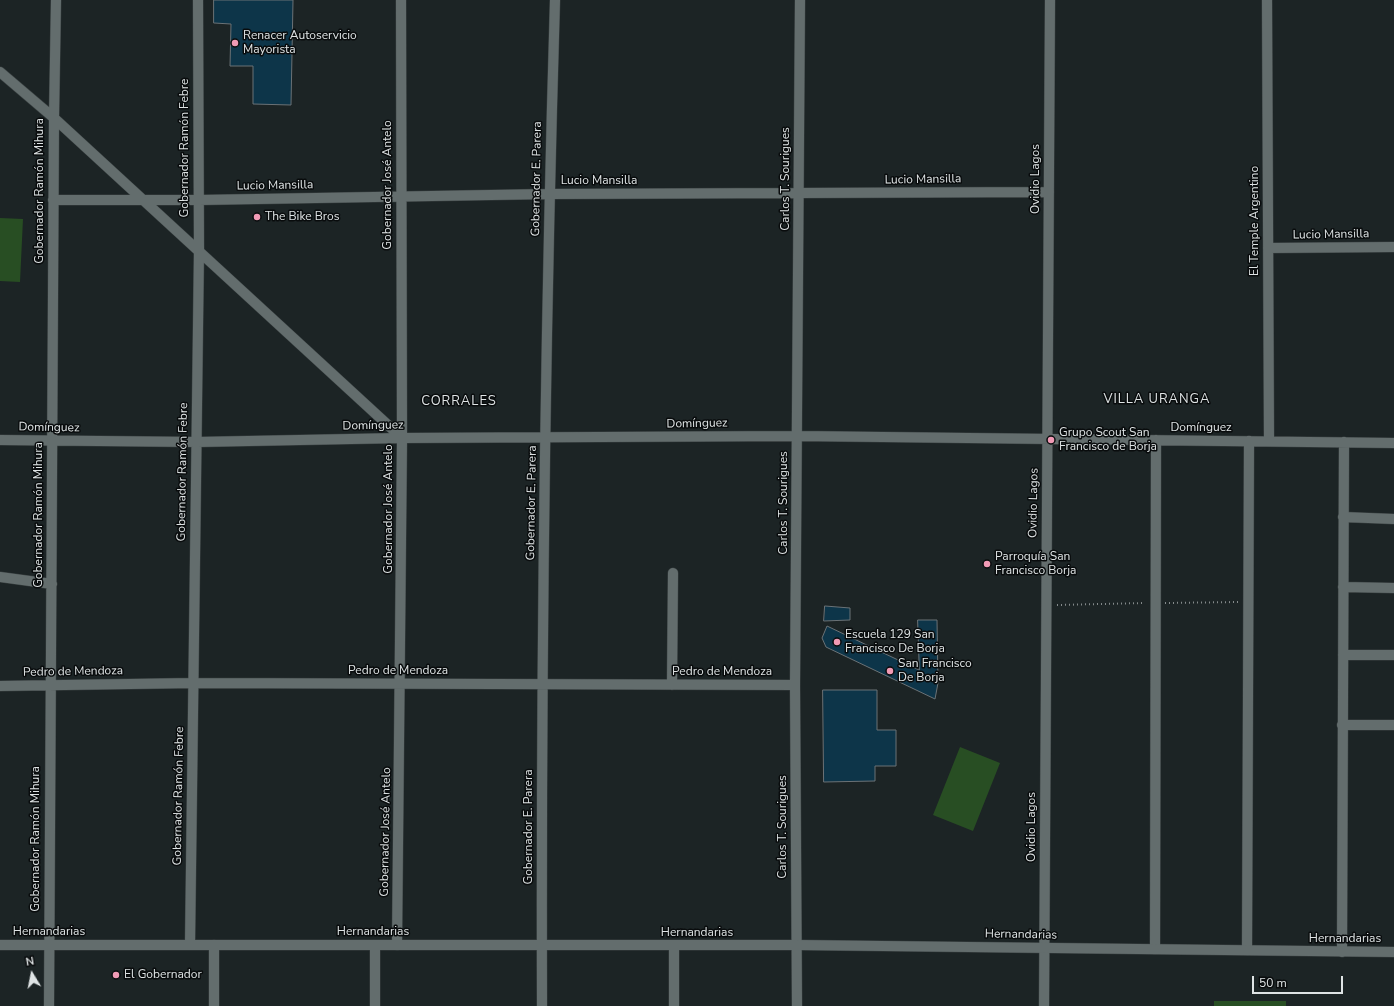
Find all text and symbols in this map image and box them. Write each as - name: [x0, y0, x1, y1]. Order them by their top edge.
- place label: Renacer Autoservicio Mayorista: [243, 29, 357, 57]
- marker: Renacer Autoservicio Mayorista: [230, 38, 240, 48]
- street label: Gobernador Ramón Febre: [178, 79, 192, 217]
- street label: Gobernador Ramón Mihura: [33, 118, 47, 264]
- street label: Gobernador José Antelo: [381, 120, 395, 250]
- street label: Gobernador E. Parera: [529, 121, 545, 237]
- street label: Carlos T. Sourigues: [779, 127, 793, 231]
- street label: Ovidio Lagos: [1029, 144, 1043, 214]
- street label: El Temple Argentino: [1248, 166, 1262, 276]
- street label: Lucio Mansilla: [885, 172, 961, 188]
- street label: Lucio Mansilla: [561, 174, 637, 188]
- street label: Lucio Mansilla: [237, 178, 313, 194]
- place label: The Bike Bros: [265, 210, 339, 224]
- marker: The Bike Bros: [252, 212, 262, 222]
- street label: Lucio Mansilla: [1293, 227, 1369, 243]
- district label: VILLA URANGA: [1104, 392, 1210, 408]
- district label: CORRALES: [421, 394, 497, 410]
- street label: Gobernador Ramón Febre: [175, 402, 191, 542]
- street label: Domínguez: [666, 416, 728, 432]
- street label: Domínguez: [342, 418, 404, 434]
- street label: Domínguez: [18, 420, 80, 436]
- street label: Domínguez: [1170, 421, 1232, 435]
- place label: Grupo Scout San Francisco de Borja: [1059, 426, 1157, 454]
- marker: Grupo Scout San Francisco de Borja: [1046, 435, 1056, 445]
- street label: Gobernador Ramón Mihura: [32, 442, 46, 588]
- street label: Gobernador José Antelo: [382, 444, 396, 574]
- street label: Gobernador E. Parera: [524, 445, 540, 561]
- street label: Carlos T. Sourigues: [777, 451, 791, 555]
- street label: Ovidio Lagos: [1026, 468, 1042, 538]
- place label: Parroquía San Francisco Borja: [995, 550, 1076, 578]
- marker: Parroquía San Francisco Borja: [982, 559, 992, 569]
- place label: Escuela 129 San Francisco De Borja: [845, 628, 945, 656]
- marker: Escuela 129 San Francisco De Borja: [832, 637, 842, 647]
- place label: San Francisco De Borja: [898, 657, 972, 685]
- street label: Pedro de Mendoza: [23, 664, 123, 680]
- street label: Pedro de Mendoza: [348, 664, 448, 678]
- street label: Pedro de Mendoza: [672, 665, 772, 679]
- marker: San Francisco De Borja: [885, 666, 895, 676]
- street label: Gobernador Ramón Febre: [171, 726, 187, 866]
- street label: Gobernador Ramón Mihura: [29, 766, 43, 912]
- street label: Gobernador José Antelo: [378, 767, 394, 897]
- street label: Gobernador E. Parera: [522, 769, 536, 885]
- street label: Carlos T. Sourigues: [776, 775, 790, 879]
- street label: Ovidio Lagos: [1025, 792, 1039, 862]
- street label: Hernandarias: [13, 925, 85, 939]
- street label: Hernandarias: [337, 925, 409, 939]
- street label: Hernandarias: [661, 926, 733, 940]
- street label: Hernandarias: [985, 927, 1057, 943]
- street label: Hernandarias: [1309, 932, 1381, 946]
- north arrow: [12, 954, 52, 994]
- text: N: [24, 954, 35, 970]
- place label: El Gobernador: [124, 968, 202, 982]
- scale bar: [1254, 968, 1345, 994]
- marker: El Gobernador: [111, 970, 121, 980]
- text: 50 m: [1259, 975, 1287, 991]

